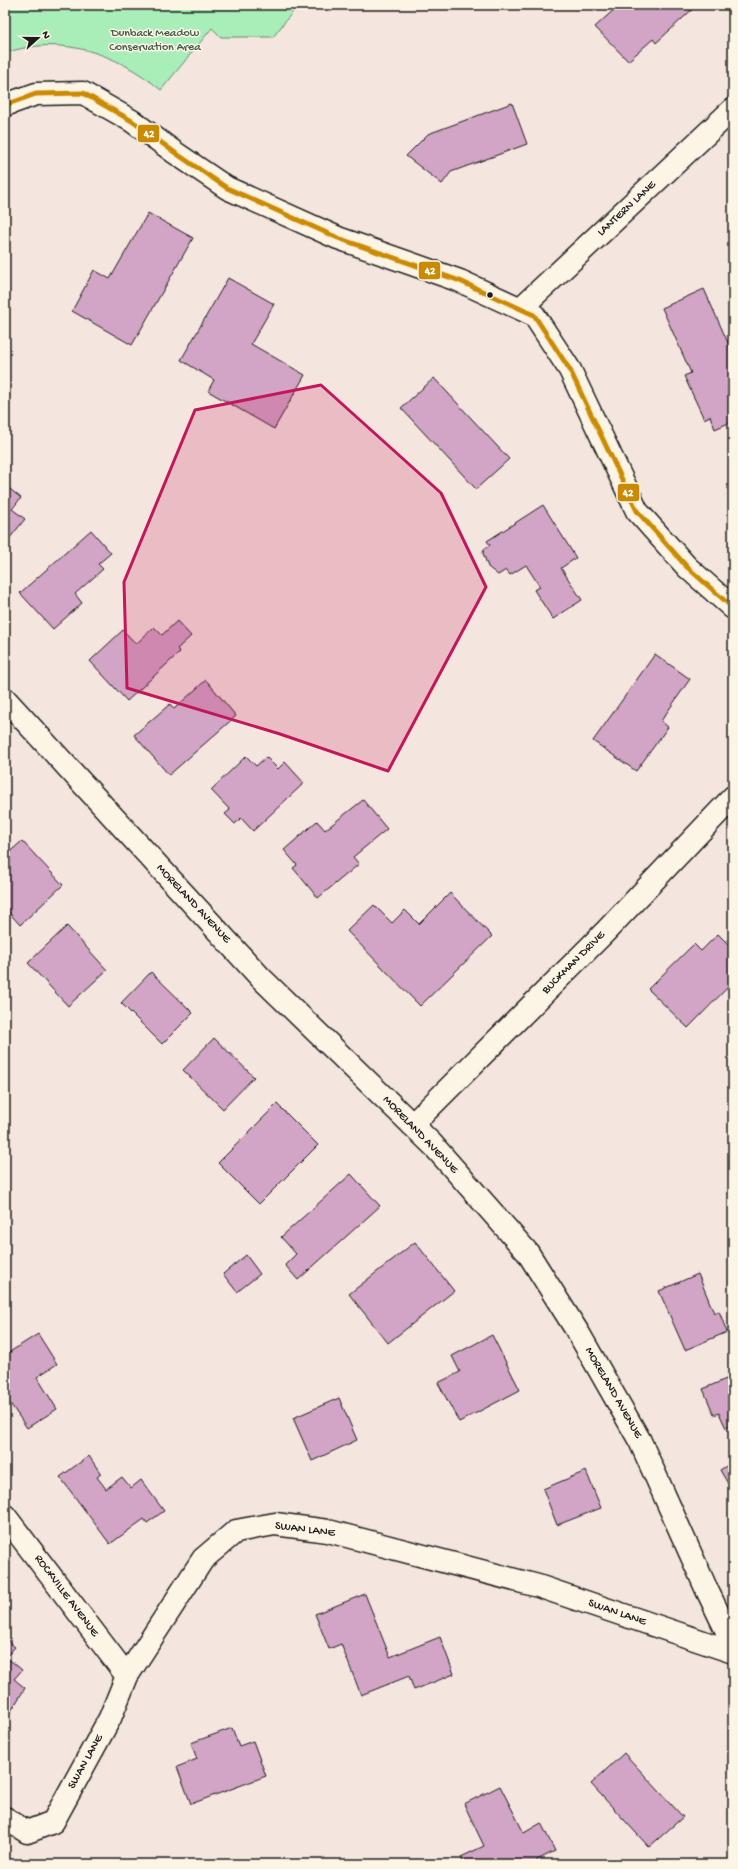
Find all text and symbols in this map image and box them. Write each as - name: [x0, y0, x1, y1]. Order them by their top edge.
- north arrow: [18, 18, 58, 58]
- park label: Dunback Meadow Conservation Area: [109, 27, 201, 55]
- text: N: [39, 30, 52, 41]
- line badge: 42: [137, 124, 160, 143]
- text: 42: [143, 129, 155, 141]
- street label: LANTERN LANE: [595, 178, 660, 240]
- line badge: 42: [418, 261, 441, 280]
- text: 42: [424, 266, 436, 278]
- unlabelled marker: [485, 290, 495, 300]
- line badge: 42: [617, 483, 640, 502]
- text: 42: [622, 488, 634, 500]
- street label: MORELAND AVENUE: [153, 862, 234, 947]
- street label: BUCKMAN DRIVE: [539, 928, 609, 998]
- street label: MORELAND AVENUE: [379, 1093, 461, 1177]
- street label: MORELAND AVENUE: [581, 1345, 645, 1441]
- street label: SWAN LANE: [274, 1519, 336, 1541]
- street label: ROCKVILLE AVENUE: [31, 1552, 102, 1640]
- street label: SWAN LANE: [586, 1597, 648, 1630]
- street label: SWAN LANE: [65, 1732, 107, 1792]

